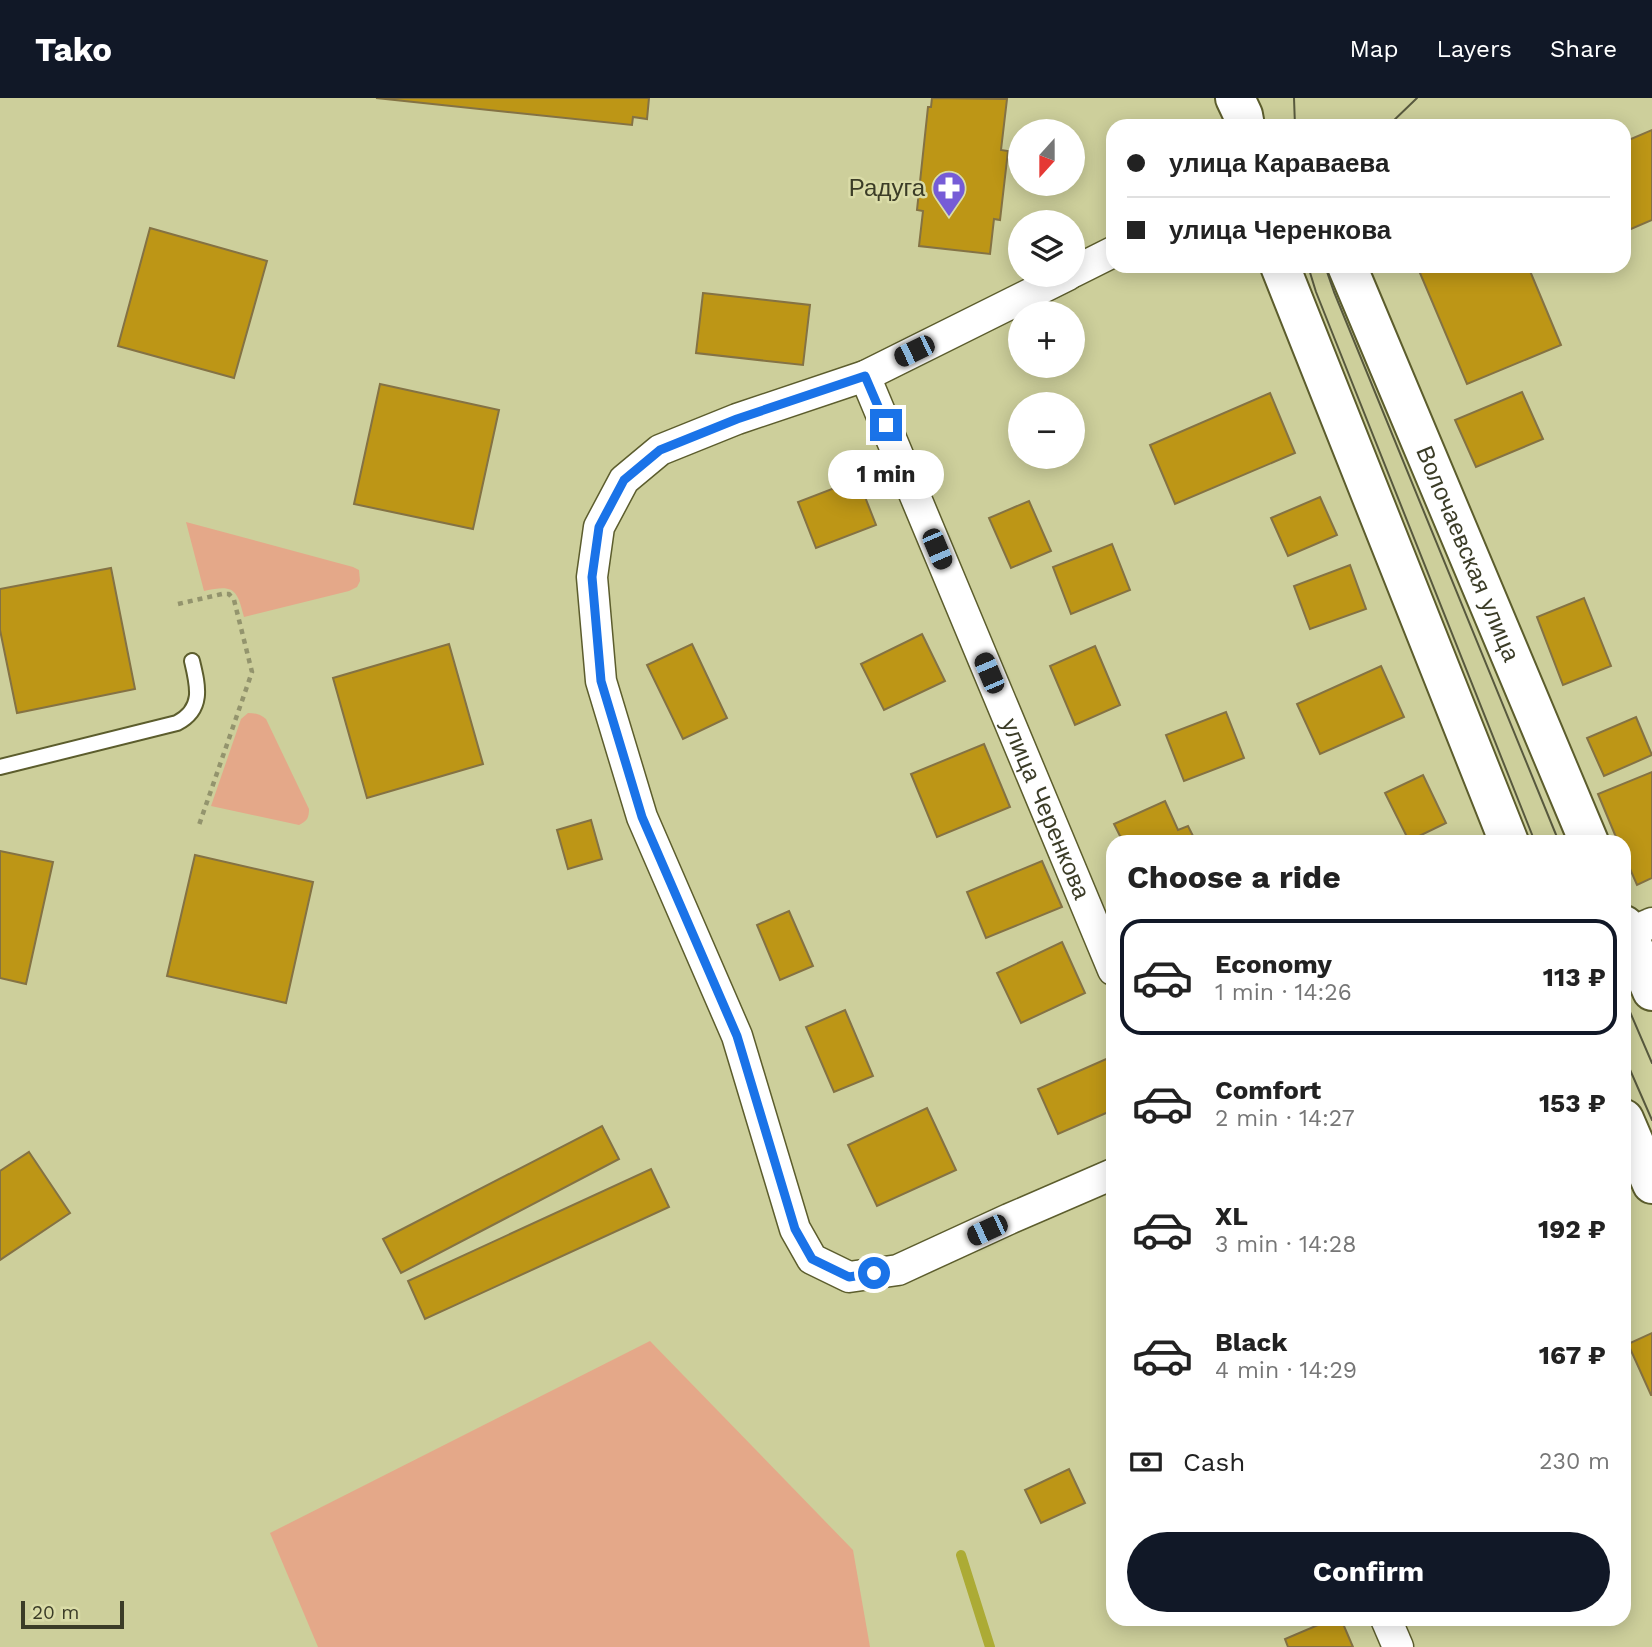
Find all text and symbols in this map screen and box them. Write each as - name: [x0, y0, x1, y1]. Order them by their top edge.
- text: Tako: [35, 30, 112, 69]
- text: Map: [1350, 35, 1398, 63]
- text: Layers: [1436, 35, 1512, 63]
- text: Share: [1550, 35, 1617, 63]
- north arrow: [1008, 119, 1085, 196]
- map controls: [1008, 119, 1085, 469]
- text: улица Караваева: [1169, 148, 1389, 178]
- pharmacy icon: Радуга: [930, 169, 968, 218]
- place label: Радуга: [849, 174, 926, 202]
- button: layers: [1008, 210, 1085, 287]
- text: улица Черенкова: [1169, 215, 1391, 245]
- button: +: [1008, 301, 1085, 378]
- car: [891, 332, 938, 370]
- button: −: [1008, 392, 1085, 469]
- route end: [870, 409, 902, 441]
- street label: Волочаевская улица: [1410, 442, 1526, 666]
- callout: 1 min: [828, 450, 944, 498]
- text: 1 min: [856, 461, 916, 488]
- car: [920, 526, 955, 572]
- car: [972, 650, 1007, 696]
- street label: улица Черенкова: [995, 714, 1096, 904]
- text: Choose a ride: [1127, 858, 1341, 896]
- icon: car: [1131, 946, 1194, 1009]
- text: Economy: [1215, 949, 1332, 979]
- text: 113 ₽: [1543, 962, 1606, 992]
- text: 1 min · 14:26: [1215, 979, 1352, 1006]
- icon: car: [1131, 1072, 1194, 1135]
- text: Comfort: [1215, 1075, 1321, 1105]
- text: 153 ₽: [1539, 1088, 1606, 1118]
- text: 2 min · 14:27: [1215, 1105, 1355, 1132]
- icon: car: [1131, 1198, 1194, 1261]
- text: XL: [1215, 1201, 1248, 1231]
- car: [964, 1212, 1011, 1248]
- text: 192 ₽: [1538, 1214, 1606, 1244]
- text: 3 min · 14:28: [1215, 1231, 1356, 1258]
- route start: [858, 1257, 890, 1289]
- icon: car: [1131, 1324, 1194, 1387]
- text: Black: [1215, 1327, 1287, 1357]
- text: 167 ₽: [1539, 1340, 1606, 1370]
- text: 4 min · 14:29: [1215, 1357, 1357, 1384]
- icon: cash: [1127, 1443, 1165, 1481]
- text: Cash: [1183, 1447, 1245, 1477]
- text: 230 m: [1539, 1448, 1610, 1475]
- button: Confirm: [1127, 1532, 1610, 1612]
- scale bar: [21, 1598, 124, 1630]
- text: 20 m: [32, 1601, 79, 1624]

